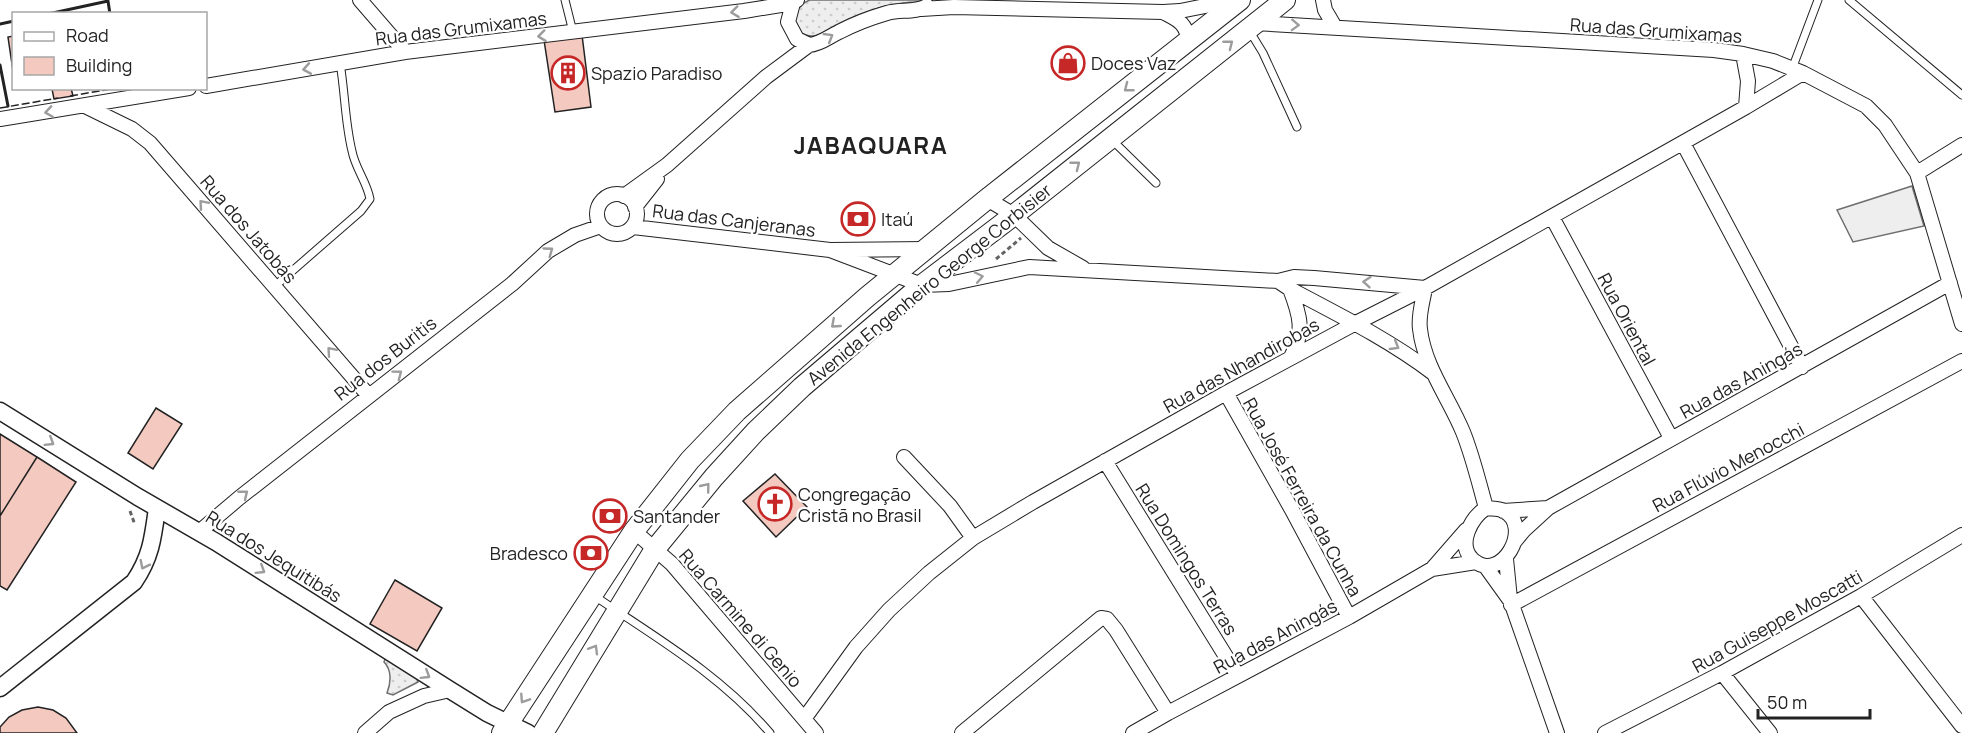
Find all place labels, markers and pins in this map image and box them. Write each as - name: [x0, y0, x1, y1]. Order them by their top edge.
- shop icon: Doces Vaz: [1050, 45, 1086, 81]
- place label: Doces Vaz: [1091, 51, 1177, 75]
- building icon: Spazio Paradiso: [550, 55, 586, 91]
- place label: Spazio Paradiso: [591, 61, 722, 85]
- bank icon: Itaú: [840, 201, 876, 237]
- place label: Itaú: [881, 207, 913, 231]
- place label: Congregação Cristã no Brasil: [798, 482, 922, 527]
- church icon: Congregação Cristã no Brasil: [757, 486, 793, 522]
- bank icon: Santander: [592, 498, 628, 534]
- place label: Santander: [633, 504, 721, 528]
- bank icon: Bradesco: [573, 535, 609, 571]
- place label: Bradesco: [490, 541, 568, 565]

